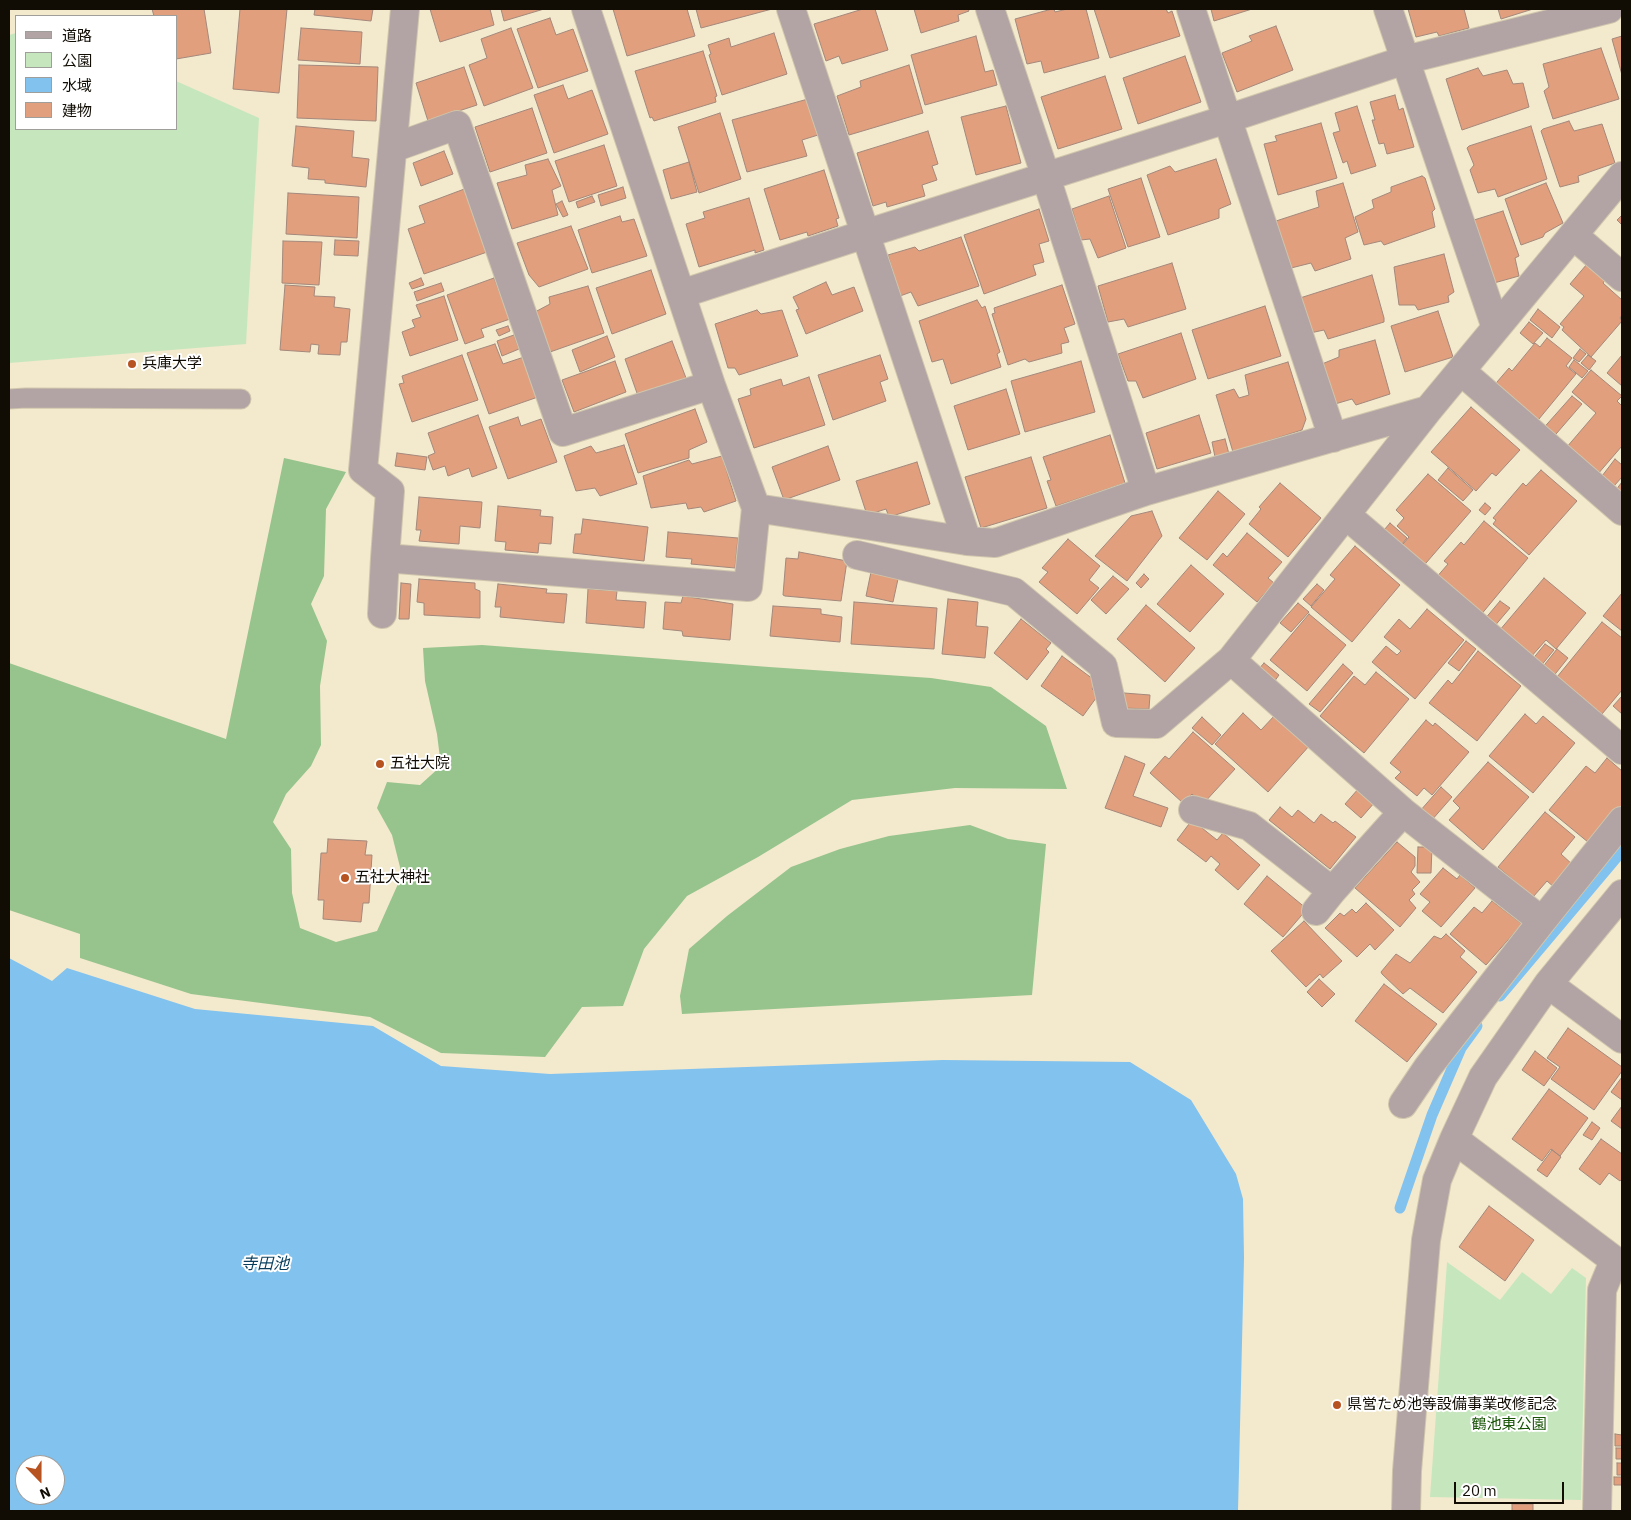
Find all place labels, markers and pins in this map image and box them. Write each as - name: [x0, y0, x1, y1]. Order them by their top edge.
- place label: 兵庫大学: [142, 355, 202, 373]
- marker: 兵庫大学: [126, 358, 138, 370]
- place label: 五社大院: [390, 755, 450, 773]
- marker: 五社大院: [374, 758, 386, 770]
- place label: 五社大神社: [355, 869, 430, 887]
- marker: 五社大神社: [339, 872, 351, 884]
- place label: 県営ため池等設備事業改修記念: [1347, 1396, 1557, 1414]
- marker: 県営ため池等設備事業改修記念: [1331, 1399, 1343, 1411]

